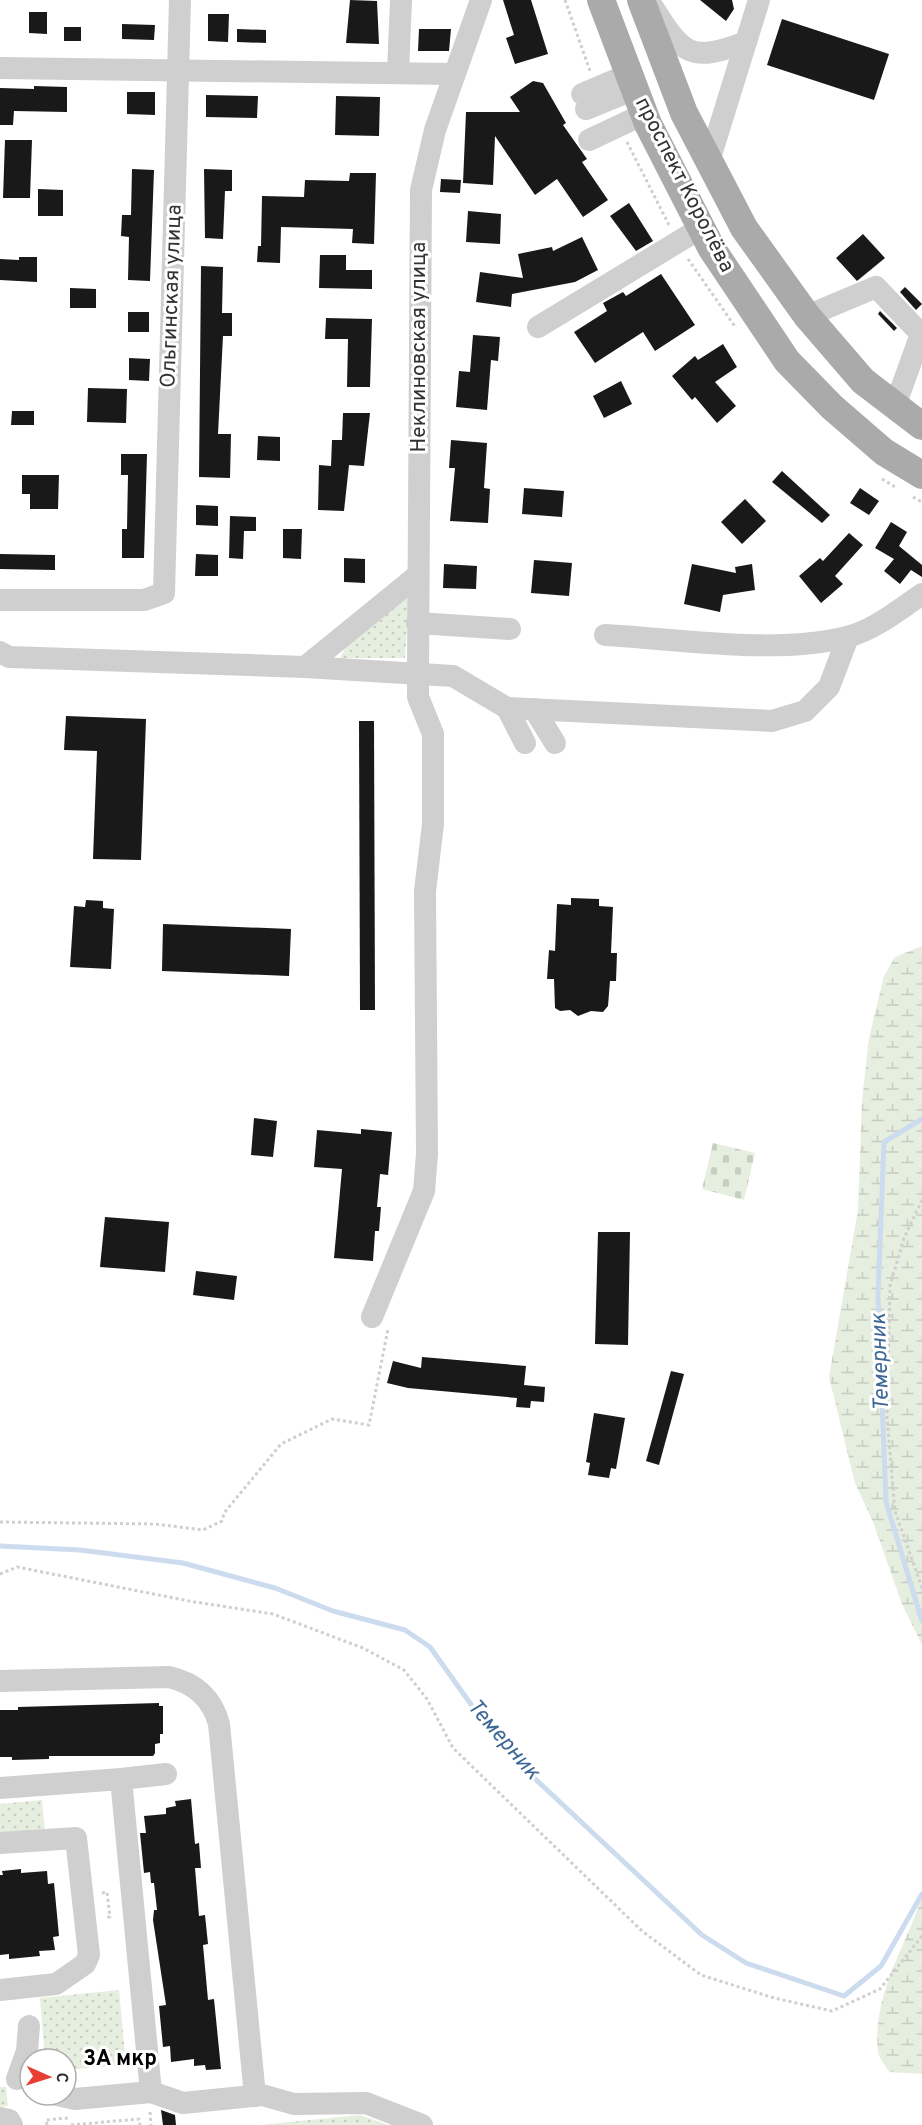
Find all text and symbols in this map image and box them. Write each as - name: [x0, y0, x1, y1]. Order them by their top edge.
- street label: проспект Королёва: [628, 93, 740, 277]
- street label: Ольгинская улица: [155, 204, 189, 388]
- street label: Неклиновская улица: [406, 242, 433, 452]
- water label: Темерник: [866, 1312, 896, 1412]
- water label: Темерник: [461, 1694, 546, 1786]
- district label: 3А мкр: [83, 2046, 157, 2073]
- north arrow: [18, 2047, 78, 2107]
- text: С: [51, 2072, 71, 2083]

